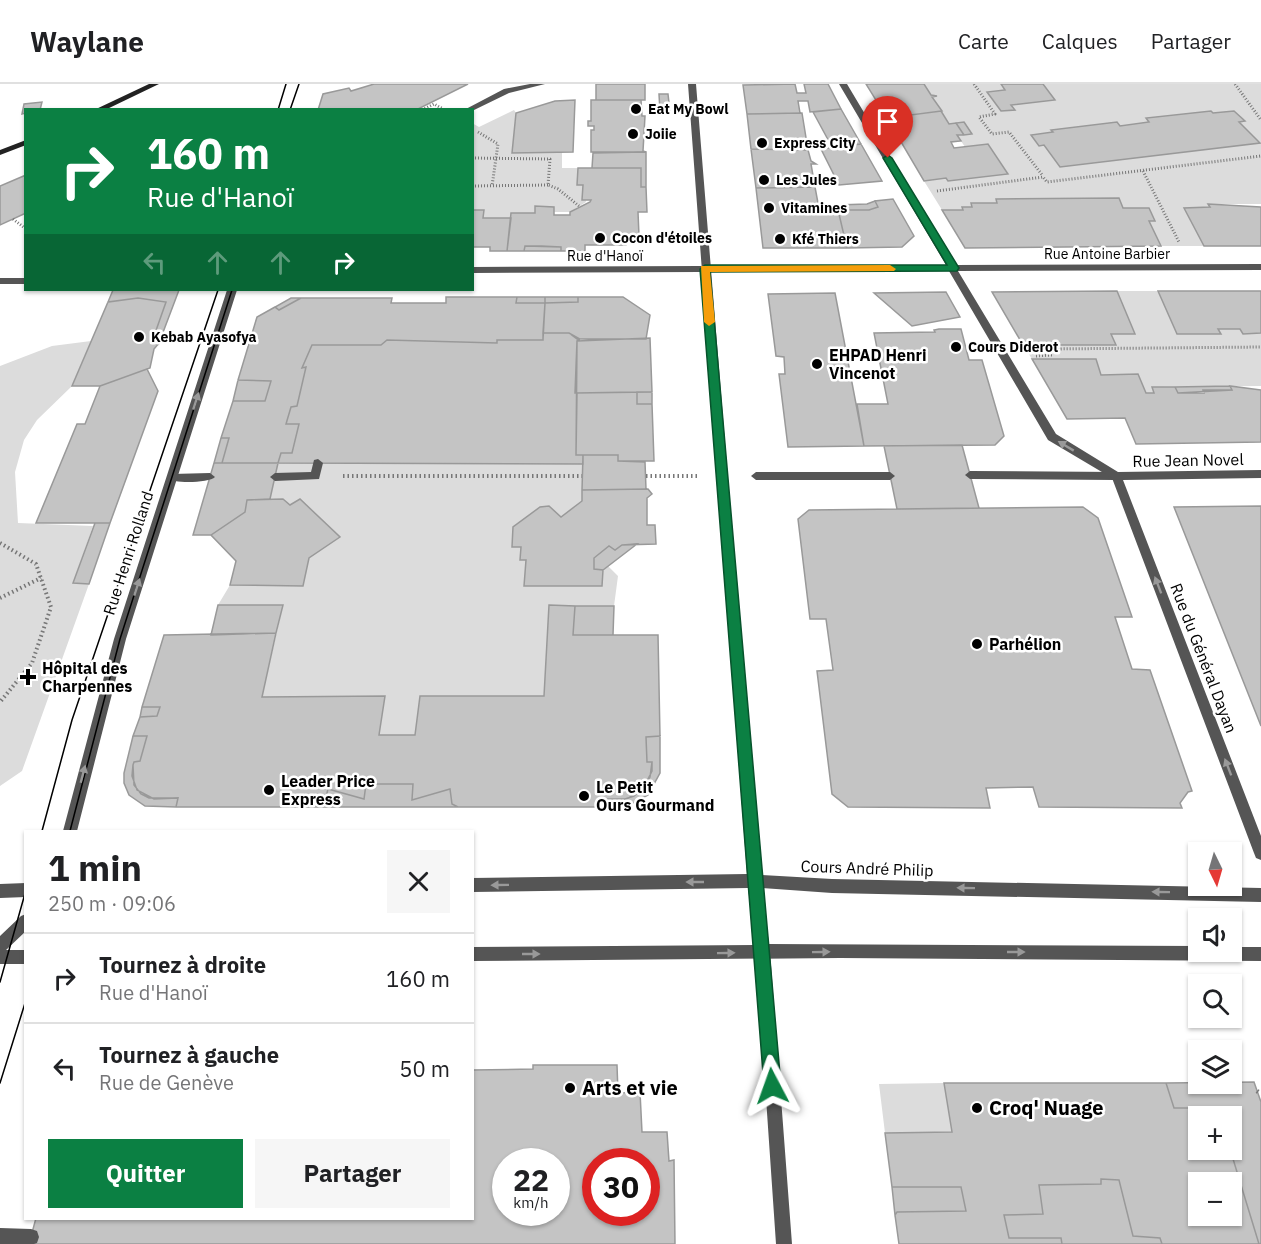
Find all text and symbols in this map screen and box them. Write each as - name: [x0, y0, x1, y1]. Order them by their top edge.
- text: Waylane: [30, 23, 144, 60]
- text: Carte: [958, 27, 1009, 55]
- text: Calques: [1042, 27, 1118, 55]
- text: Partager: [1151, 27, 1231, 55]
- pin: [862, 96, 913, 158]
- place label: Eat My Bowl: [648, 100, 728, 118]
- marker: Eat My Bowl: [629, 102, 643, 116]
- icon: arrive: [871, 105, 904, 138]
- place label: Joiie: [645, 125, 677, 143]
- text: 160 m: [147, 126, 270, 181]
- marker: Joiie: [626, 127, 640, 141]
- icon: right: [48, 132, 126, 210]
- place label: Express City: [774, 134, 856, 152]
- marker: Express City: [755, 136, 769, 150]
- place label: Les Jules: [776, 171, 837, 189]
- marker: Les Jules: [757, 173, 771, 187]
- text: Rue d'Hanoï: [147, 179, 294, 214]
- place label: Vitamines: [781, 199, 847, 217]
- marker: Vitamines: [762, 201, 776, 215]
- place label: Cocon d'étoiles: [612, 229, 712, 247]
- place label: Kfé Thiers: [792, 230, 859, 248]
- marker: Cocon d'étoiles: [593, 231, 607, 245]
- marker: Kfé Thiers: [773, 232, 787, 246]
- street label: Rue Antoine Barbier: [1044, 245, 1170, 263]
- icon: left: [138, 246, 171, 279]
- icon: ahead: [201, 246, 234, 279]
- icon: ahead: [264, 246, 297, 279]
- icon: right: [327, 246, 360, 279]
- street label: Rue d'Hanoï: [567, 247, 644, 265]
- place label: Kebab Ayasofya: [151, 328, 257, 346]
- marker: Kebab Ayasofya: [132, 330, 146, 344]
- place label: Cours Diderot: [968, 338, 1058, 356]
- marker: Cours Diderot: [949, 340, 963, 354]
- place label: EHPAD Henri Vincenot: [829, 345, 927, 383]
- marker: EHPAD Henri Vincenot: [810, 357, 824, 371]
- one-way arrow: [192, 392, 201, 410]
- one-way arrow: [1058, 440, 1074, 451]
- street label: Rue Jean Novel: [1132, 449, 1244, 471]
- street label: Rue Henri Rolland: [99, 488, 157, 618]
- one-way arrow: [1153, 576, 1162, 594]
- one-way arrow: [132, 578, 142, 596]
- street label: Rue du Général Dayan: [1166, 580, 1242, 736]
- place label: Parhélion: [989, 634, 1061, 654]
- marker: Parhélion: [970, 637, 984, 651]
- place label: Hôpital des Charpennes: [42, 658, 132, 696]
- marker: Hôpital des Charpennes: [19, 668, 37, 686]
- one-way arrow: [1223, 758, 1232, 776]
- one-way arrow: [79, 765, 88, 783]
- place label: Leader Price Express: [281, 771, 375, 809]
- place label: Le Petit Ours Gourmand: [596, 777, 714, 815]
- marker: Leader Price Express: [262, 783, 276, 797]
- marker: Le Petit Ours Gourmand: [577, 789, 591, 803]
- north arrow: [1188, 842, 1242, 896]
- map controls: [1188, 842, 1242, 1226]
- text: 1 min: [48, 844, 142, 891]
- button: close: [387, 850, 450, 913]
- street label: Cours André Philip: [800, 856, 934, 880]
- one-way arrow: [686, 877, 705, 887]
- one-way arrow: [491, 880, 510, 890]
- one-way arrow: [956, 884, 975, 893]
- one-way arrow: [1151, 887, 1170, 897]
- text: 250 m · 09:06: [48, 890, 176, 917]
- button: sound: [1188, 908, 1242, 962]
- one-way arrow: [812, 947, 831, 957]
- one-way arrow: [1007, 947, 1026, 957]
- one-way arrow: [716, 948, 735, 958]
- one-way arrow: [521, 949, 540, 959]
- text: Tournez à droite: [99, 950, 266, 979]
- icon: right: [48, 962, 81, 995]
- text: 160 m: [386, 964, 450, 993]
- button: search: [1188, 974, 1242, 1028]
- text: Rue d'Hanoï: [99, 979, 208, 1006]
- text: Tournez à gauche: [99, 1040, 279, 1069]
- button: layers: [1188, 1040, 1242, 1094]
- icon: left: [48, 1052, 81, 1085]
- text: 50 m: [399, 1054, 450, 1083]
- position arrow: [740, 1054, 804, 1118]
- text: Rue de Genève: [99, 1069, 234, 1096]
- place label: Arts et vie: [582, 1074, 678, 1101]
- marker: Arts et vie: [563, 1081, 577, 1095]
- place label: Croq' Nuage: [989, 1094, 1103, 1121]
- marker: Croq' Nuage: [970, 1101, 984, 1115]
- button: +: [1188, 1106, 1242, 1160]
- button: Quitter: [48, 1139, 243, 1208]
- button: Partager: [255, 1139, 450, 1208]
- speed limit sign: 30: [582, 1148, 660, 1226]
- text: 22: [513, 1160, 549, 1199]
- button: −: [1188, 1172, 1242, 1226]
- text: km/h: [513, 1193, 549, 1212]

